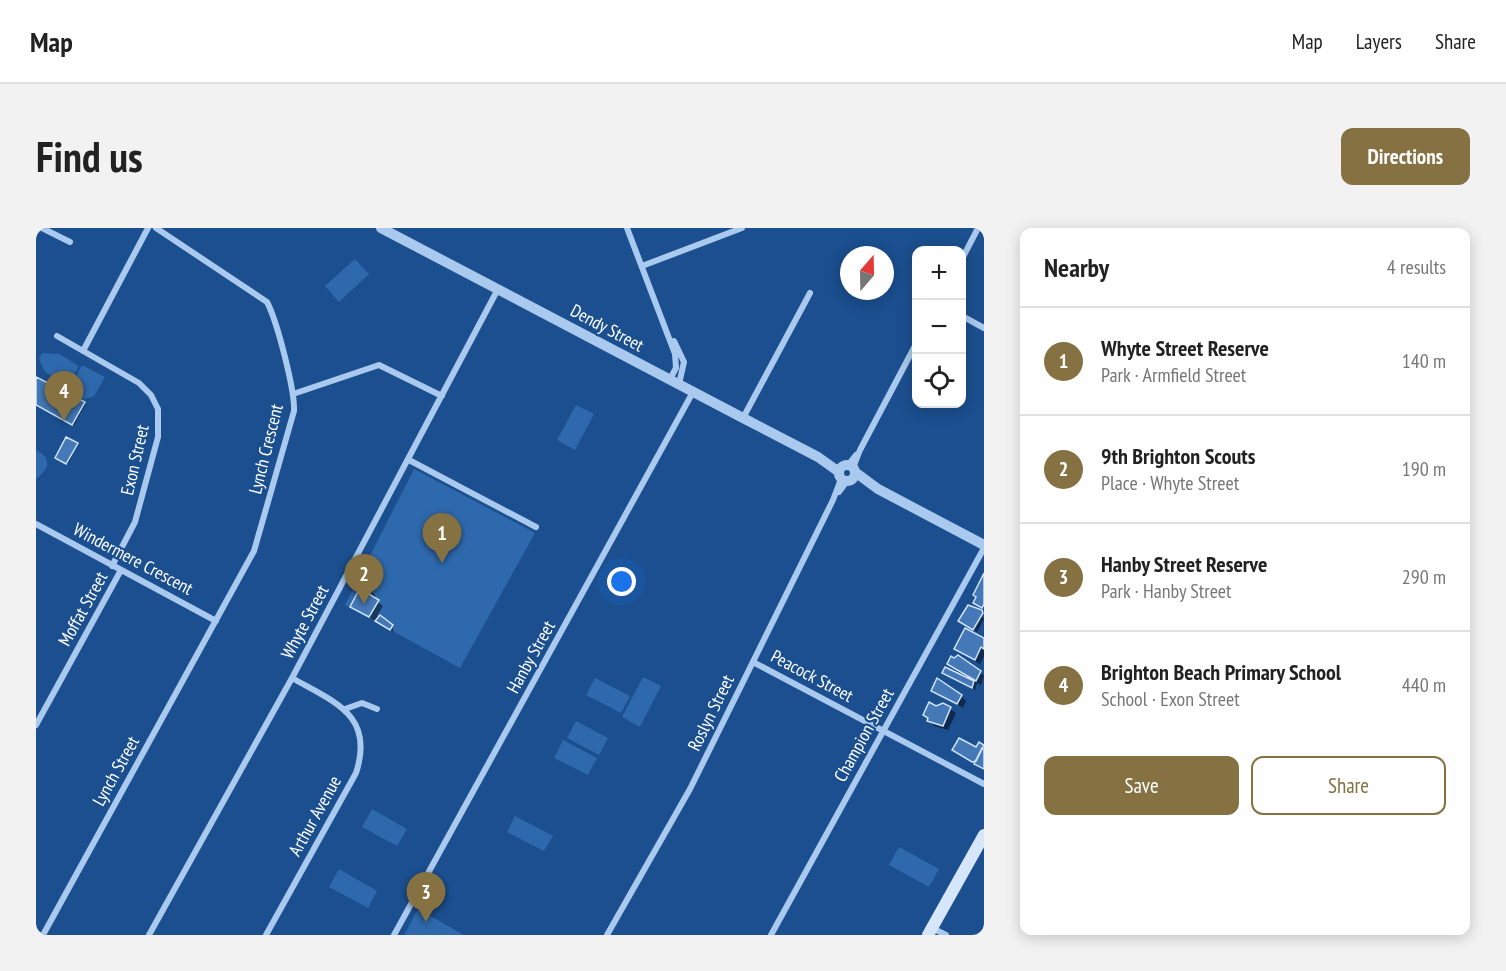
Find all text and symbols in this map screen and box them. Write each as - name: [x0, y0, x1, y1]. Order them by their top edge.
- text: Map: [30, 23, 73, 60]
- text: Map: [1292, 28, 1323, 55]
- text: Layers: [1356, 28, 1402, 55]
- text: Share: [1435, 28, 1476, 55]
- button: Directions: [1341, 128, 1470, 185]
- text: Find us: [36, 129, 143, 184]
- north arrow: [840, 246, 894, 300]
- map controls: [912, 246, 966, 408]
- button: +: [912, 246, 966, 300]
- text: Nearby: [1044, 251, 1109, 284]
- text: 4 results: [1387, 254, 1446, 280]
- street label: Dendy Street: [567, 299, 648, 356]
- button: −: [912, 300, 966, 354]
- text: Whyte Street Reserve: [1101, 334, 1269, 362]
- text: 1: [1059, 348, 1068, 374]
- text: 140 m: [1402, 348, 1446, 374]
- button: locate: [912, 354, 966, 408]
- text: Park · Armfield Street: [1101, 362, 1246, 388]
- pin: 4: [45, 372, 84, 421]
- street label: Lynch Crescent: [243, 402, 288, 496]
- street label: Exon Street: [115, 422, 154, 497]
- text: 9th Brighton Scouts: [1101, 442, 1255, 470]
- text: 2: [1059, 456, 1068, 482]
- text: 190 m: [1402, 456, 1446, 482]
- text: Place · Whyte Street: [1101, 470, 1239, 496]
- pin: 1: [422, 514, 462, 563]
- street label: Windermere Crescent: [69, 517, 197, 600]
- text: Hanby Street Reserve: [1101, 550, 1267, 578]
- pin: 2: [344, 554, 384, 604]
- text: 3: [1059, 564, 1068, 590]
- text: 290 m: [1402, 564, 1446, 590]
- street label: Moffat Street: [53, 567, 112, 650]
- your location: [607, 567, 636, 596]
- text: Park · Hanby Street: [1101, 578, 1232, 604]
- street label: Whyte Street: [276, 581, 334, 663]
- street label: Hanby Street: [501, 616, 560, 697]
- street label: Peacock Street: [767, 644, 857, 707]
- text: Brighton Beach Primary School: [1101, 658, 1341, 686]
- street label: Roslyn Street: [682, 671, 739, 755]
- text: 4: [1059, 672, 1068, 698]
- text: 440 m: [1402, 672, 1446, 698]
- street label: Champion Street: [828, 684, 899, 786]
- text: School · Exon Street: [1101, 686, 1240, 712]
- street label: Lynch Street: [87, 732, 144, 810]
- button: Save: [1044, 756, 1239, 815]
- button: Share: [1251, 756, 1446, 815]
- street label: Arthur Avenue: [283, 772, 346, 860]
- pin: 3: [406, 872, 446, 922]

